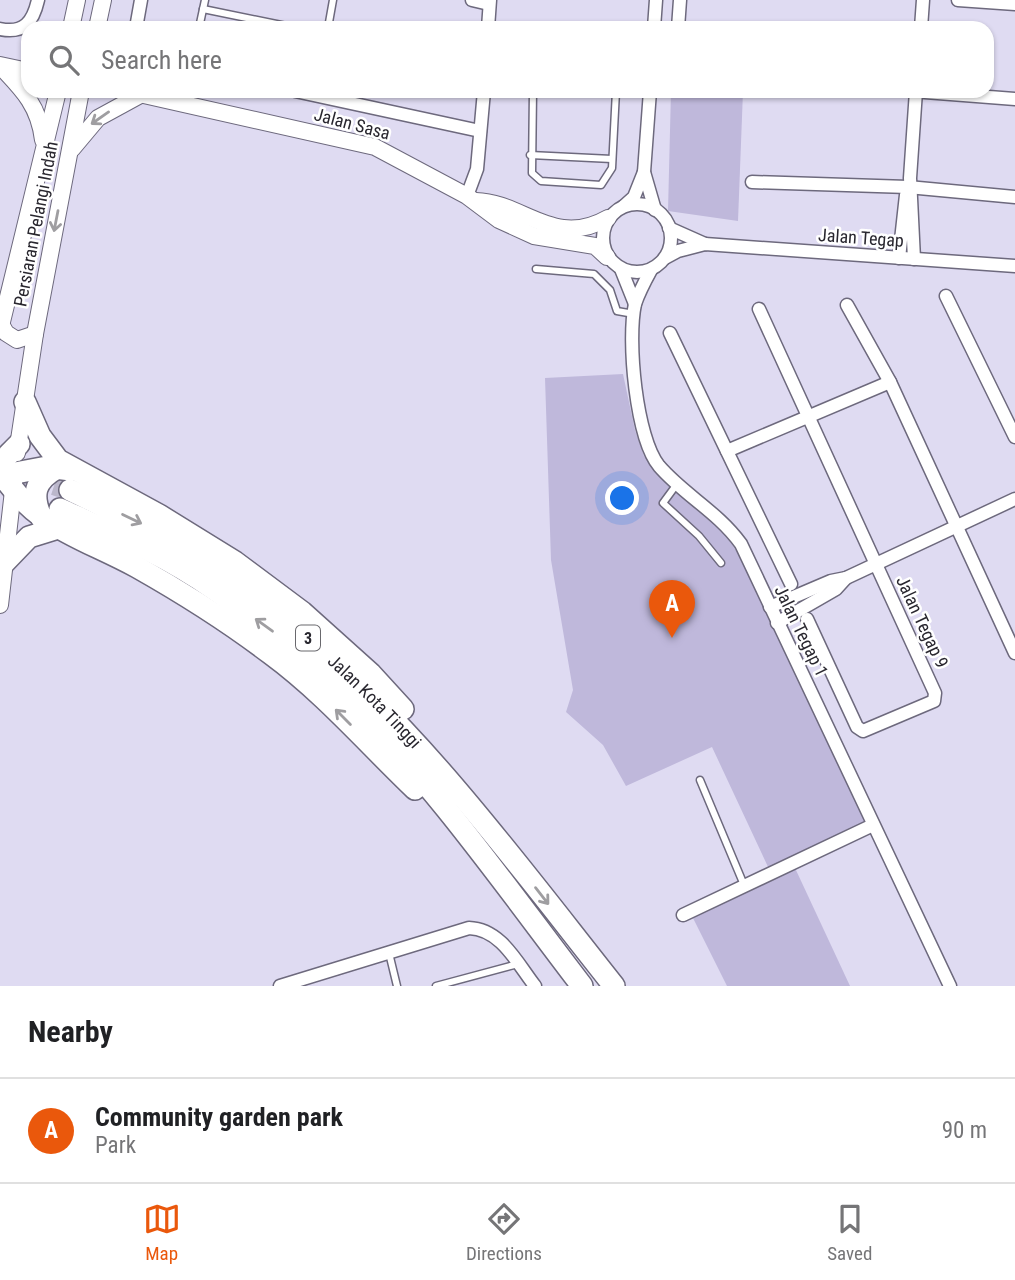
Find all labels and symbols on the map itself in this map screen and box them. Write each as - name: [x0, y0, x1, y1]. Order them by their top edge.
- street label: Jalan Sasa: [312, 103, 392, 144]
- one-way arrow: [91, 111, 110, 125]
- street label: Persiaran Pelangi Indah: [9, 140, 62, 308]
- one-way arrow: [49, 209, 62, 231]
- street label: Jalan Tegap: [817, 224, 905, 251]
- your location: [605, 481, 639, 515]
- one-way arrow: [121, 513, 142, 527]
- street label: Jalan Tegap 9: [892, 573, 953, 671]
- pin: A: [649, 580, 695, 638]
- street label: Jalan Tegap 1: [770, 582, 833, 680]
- one-way arrow: [254, 618, 273, 633]
- road number: 3: [296, 625, 320, 650]
- street label: Jalan Kota Tinggi: [324, 650, 426, 752]
- one-way arrow: [335, 709, 352, 726]
- one-way arrow: [535, 886, 550, 904]

